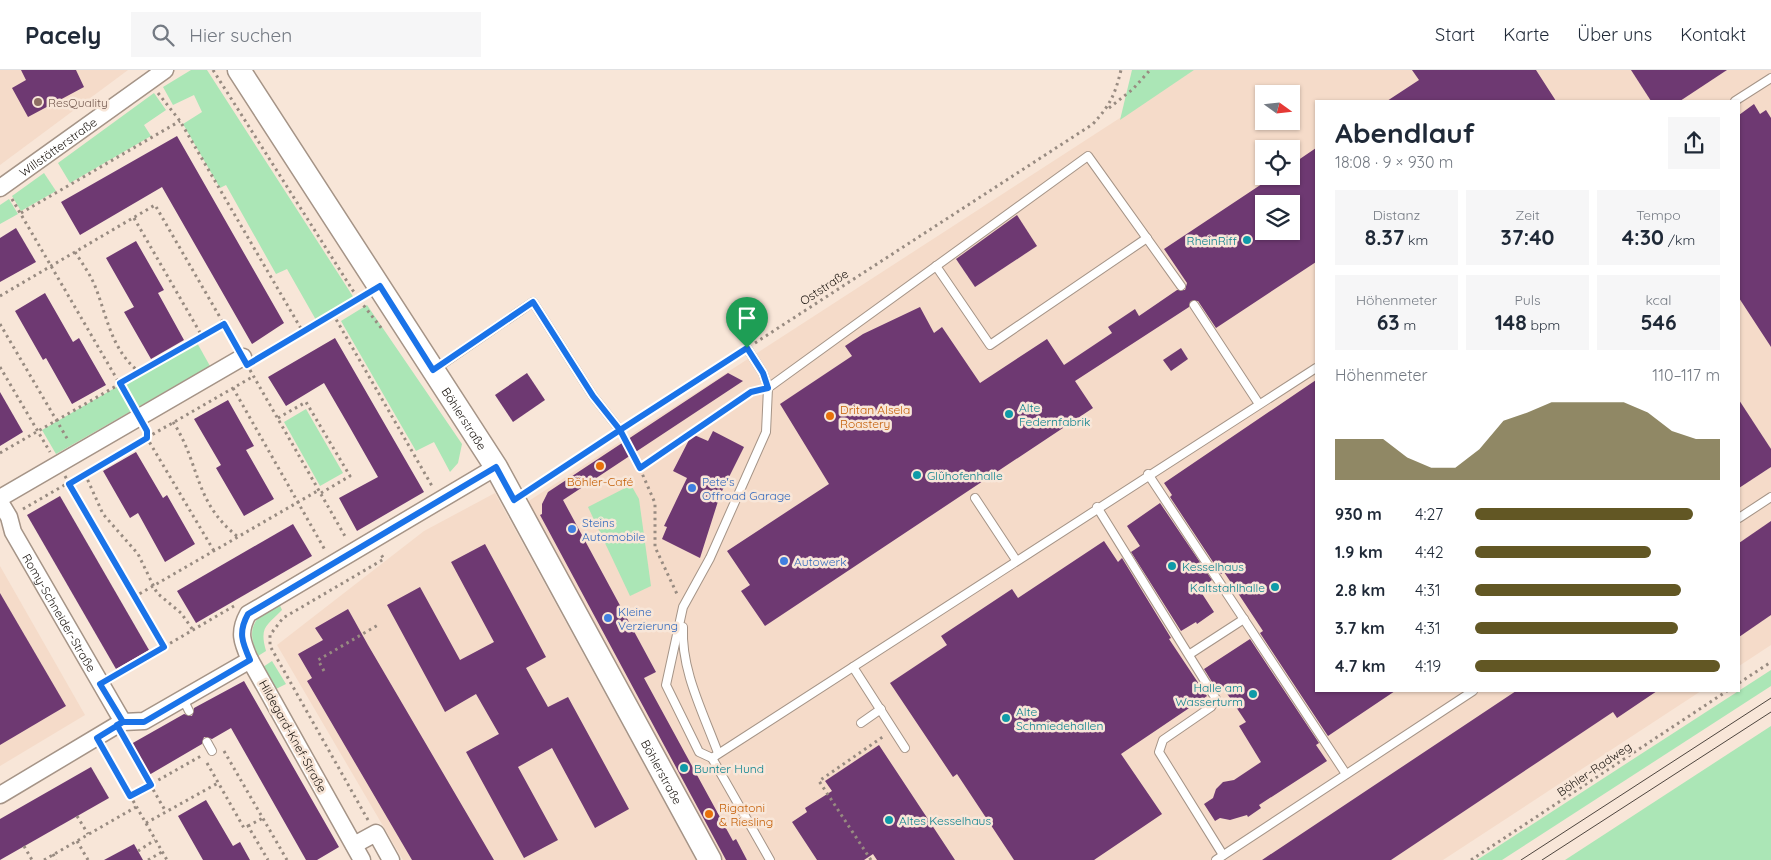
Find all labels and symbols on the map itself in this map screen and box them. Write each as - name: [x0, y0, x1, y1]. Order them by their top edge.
- north arrow: [1255, 85, 1300, 130]
- place label: ResQuality: [48, 95, 108, 110]
- marker: ResQuality: [32, 96, 44, 108]
- street label: Willstätterstraße: [16, 114, 100, 179]
- place label: RheinRiff: [1187, 233, 1237, 248]
- marker: RheinRiff: [1241, 234, 1253, 246]
- street label: Oststraße: [797, 266, 851, 308]
- pin: [726, 297, 768, 348]
- street label: Böhlerstraße: [439, 384, 490, 453]
- place label: Alte Federnfabrik: [1019, 400, 1090, 429]
- place label: Dritan Alsela Roastery: [840, 402, 910, 431]
- marker: Alte Federnfabrik: [1003, 408, 1015, 420]
- marker: Dritan Alsela Roastery: [824, 410, 836, 422]
- marker: Böhler-Café: [594, 460, 606, 472]
- place label: Glühofenhalle: [927, 468, 1003, 483]
- marker: Glühofenhalle: [911, 469, 923, 481]
- place label: Böhler-Café: [567, 474, 633, 489]
- place label: Pete's Offroad Garage: [702, 474, 791, 503]
- marker: Pete's Offroad Garage: [686, 482, 698, 494]
- place label: Steins Automobile: [582, 515, 645, 544]
- marker: Steins Automobile: [566, 523, 578, 535]
- street label: Romy-Schneider-Straße: [20, 551, 100, 674]
- place label: Autowerk: [794, 554, 847, 569]
- marker: Autowerk: [778, 555, 790, 567]
- place label: Kesselhaus: [1182, 559, 1244, 574]
- marker: Kesselhaus: [1166, 560, 1178, 572]
- place label: Kaltstahlhalle: [1190, 580, 1265, 595]
- marker: Kaltstahlhalle: [1269, 581, 1281, 593]
- place label: Kleine Verzierung: [618, 604, 678, 633]
- marker: Kleine Verzierung: [602, 612, 614, 624]
- street label: Hildegard-Knef-Straße: [256, 677, 330, 795]
- place label: Halle am Wasserturm: [1175, 680, 1243, 709]
- marker: Halle am Wasserturm: [1247, 688, 1259, 700]
- place label: Alte Schmiedehallen: [1016, 704, 1103, 733]
- marker: Alte Schmiedehallen: [1000, 712, 1012, 724]
- street label: Böhlerstraße: [638, 737, 686, 807]
- street label: Böhler-Radweg: [1554, 739, 1634, 799]
- place label: Bunter Hund: [694, 761, 764, 776]
- marker: Bunter Hund: [678, 762, 690, 774]
- place label: Rigatoni & Riesling: [719, 800, 773, 829]
- marker: Rigatoni & Riesling: [703, 808, 715, 820]
- place label: Altes Kesselhaus: [899, 813, 991, 828]
- marker: Altes Kesselhaus: [883, 814, 895, 826]

